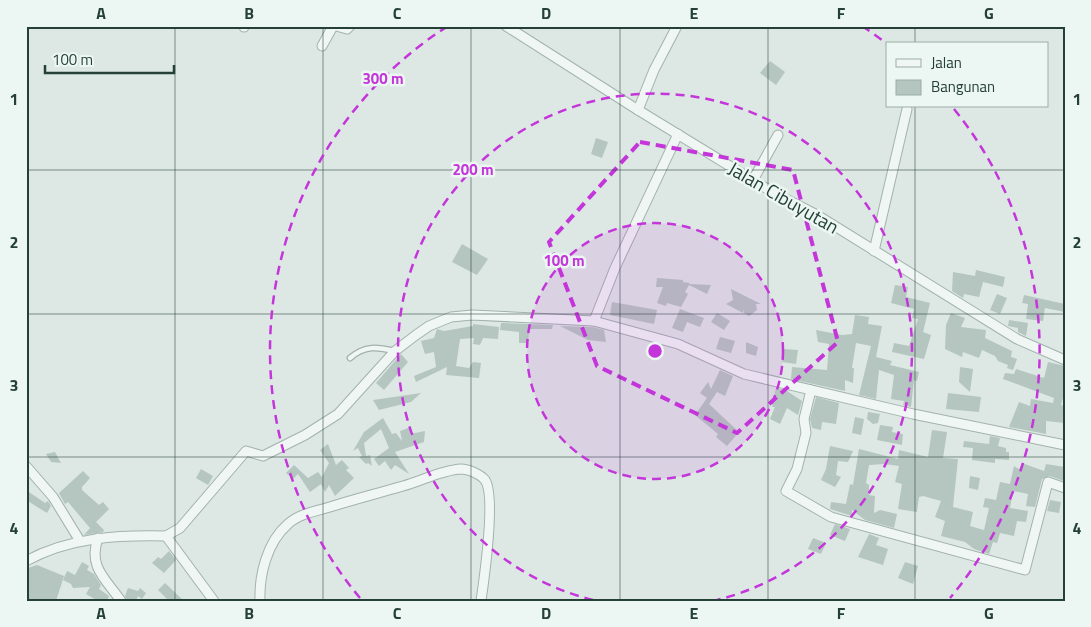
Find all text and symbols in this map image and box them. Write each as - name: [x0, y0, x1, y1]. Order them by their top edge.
- text: A: [96, 1, 106, 25]
- text: B: [244, 1, 254, 25]
- text: C: [393, 1, 402, 25]
- text: D: [541, 1, 551, 25]
- text: E: [690, 1, 699, 25]
- text: F: [837, 1, 846, 25]
- text: G: [984, 1, 994, 25]
- scale bar: [45, 42, 174, 74]
- legend: [886, 42, 1048, 108]
- text: 100 m: [52, 48, 93, 71]
- text: Jalan: [931, 51, 962, 74]
- text: 300 m: [362, 67, 404, 90]
- text: Bangunan: [931, 75, 995, 98]
- text: 1: [10, 87, 18, 111]
- text: 1: [1073, 87, 1081, 111]
- street label: Jalan Cibuyutan: [723, 154, 845, 240]
- text: 200 m: [452, 158, 494, 181]
- text: 2: [10, 230, 18, 254]
- text: 2: [1073, 230, 1081, 254]
- text: 100 m: [543, 249, 585, 272]
- centre of rings: [646, 342, 664, 360]
- text: 3: [10, 373, 18, 397]
- text: 3: [1073, 373, 1081, 397]
- text: 4: [10, 516, 19, 540]
- text: 4: [1073, 516, 1082, 540]
- text: A: [96, 601, 106, 625]
- text: B: [244, 601, 254, 625]
- text: C: [393, 601, 402, 625]
- text: D: [541, 601, 551, 625]
- text: E: [690, 601, 699, 625]
- text: F: [837, 601, 846, 625]
- text: G: [984, 601, 994, 625]

